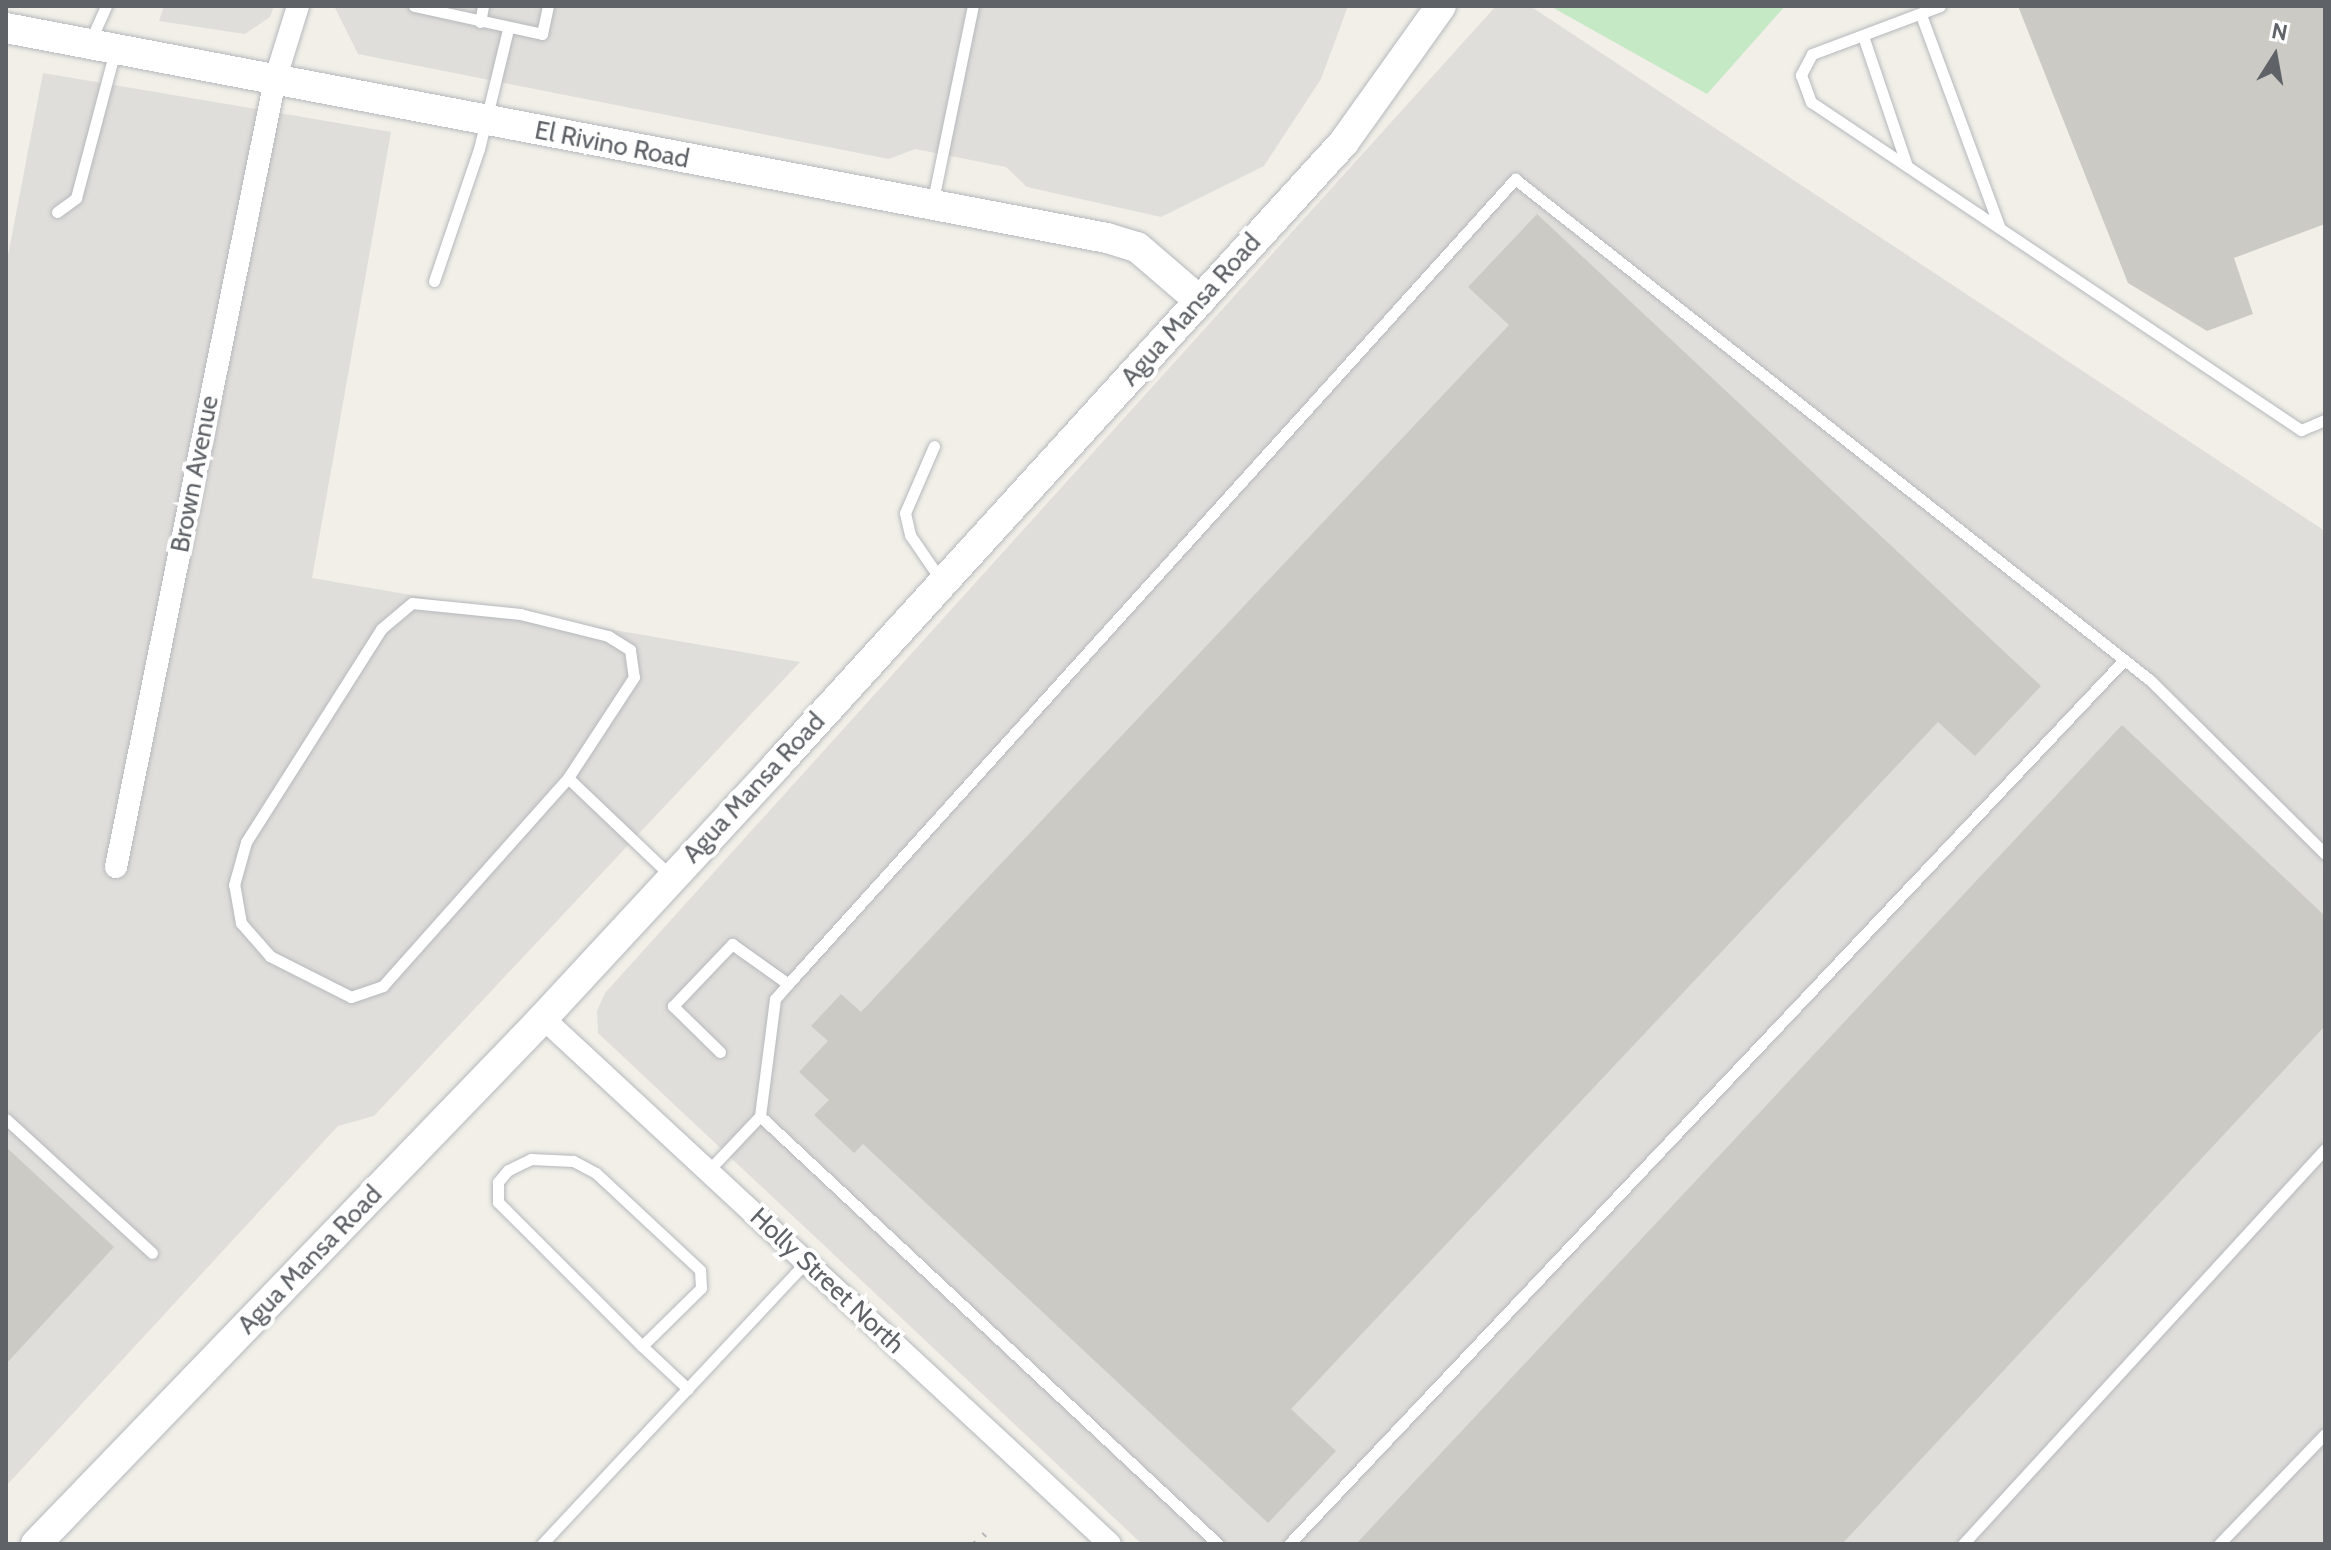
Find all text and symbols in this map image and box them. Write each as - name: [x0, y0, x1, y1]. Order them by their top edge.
- north arrow: [2235, 16, 2315, 96]
- text: N: [2269, 17, 2290, 47]
- street label: El Rivino Road: [532, 115, 692, 175]
- street label: Agua Mansa Road: [1114, 227, 1268, 393]
- street label: Brown Avenue: [165, 393, 225, 555]
- street label: Agua Mansa Road: [676, 706, 832, 870]
- street label: Agua Mansa Road: [231, 1179, 389, 1341]
- street label: Holly Street North: [743, 1202, 911, 1360]

